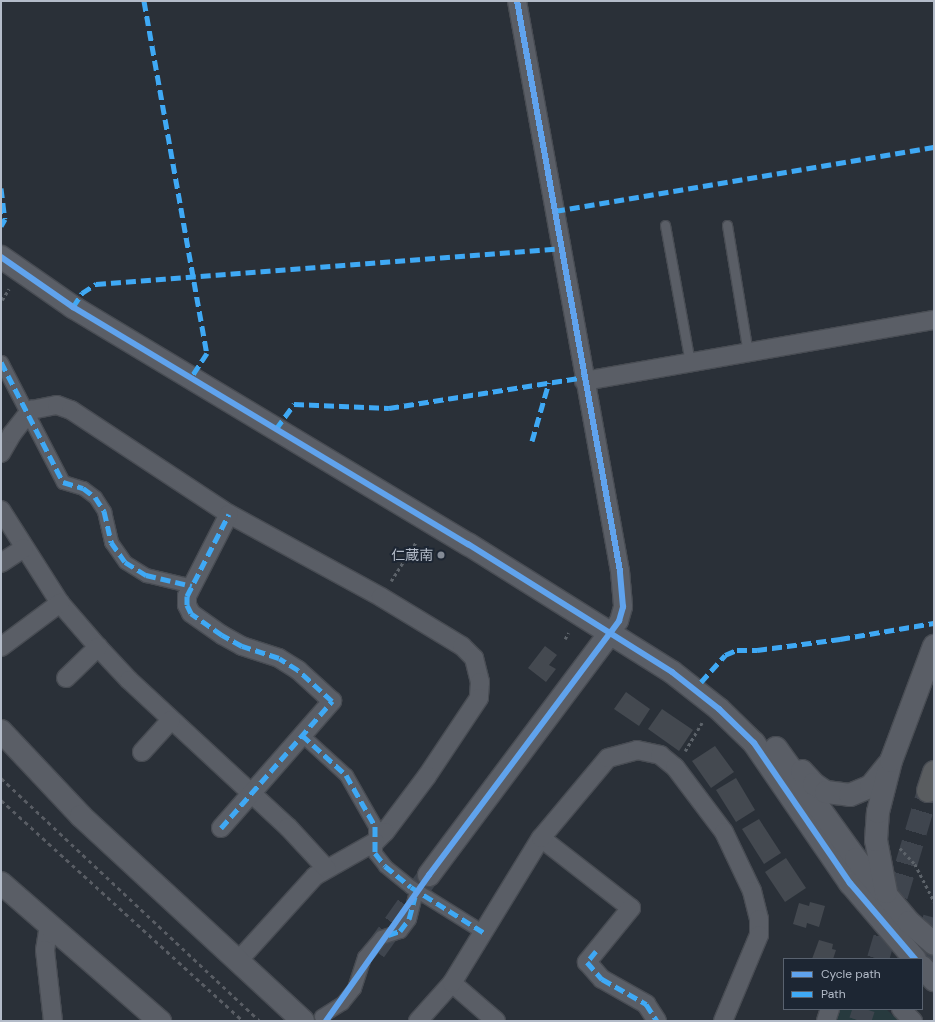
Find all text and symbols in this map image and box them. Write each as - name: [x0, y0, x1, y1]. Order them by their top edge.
- place label: 仁蔵南: [391, 547, 433, 563]
- marker: 仁蔵南: [436, 550, 446, 560]
- legend: [783, 958, 923, 1010]
- text: Cycle path: [821, 966, 881, 982]
- text: Path: [821, 986, 846, 1002]

